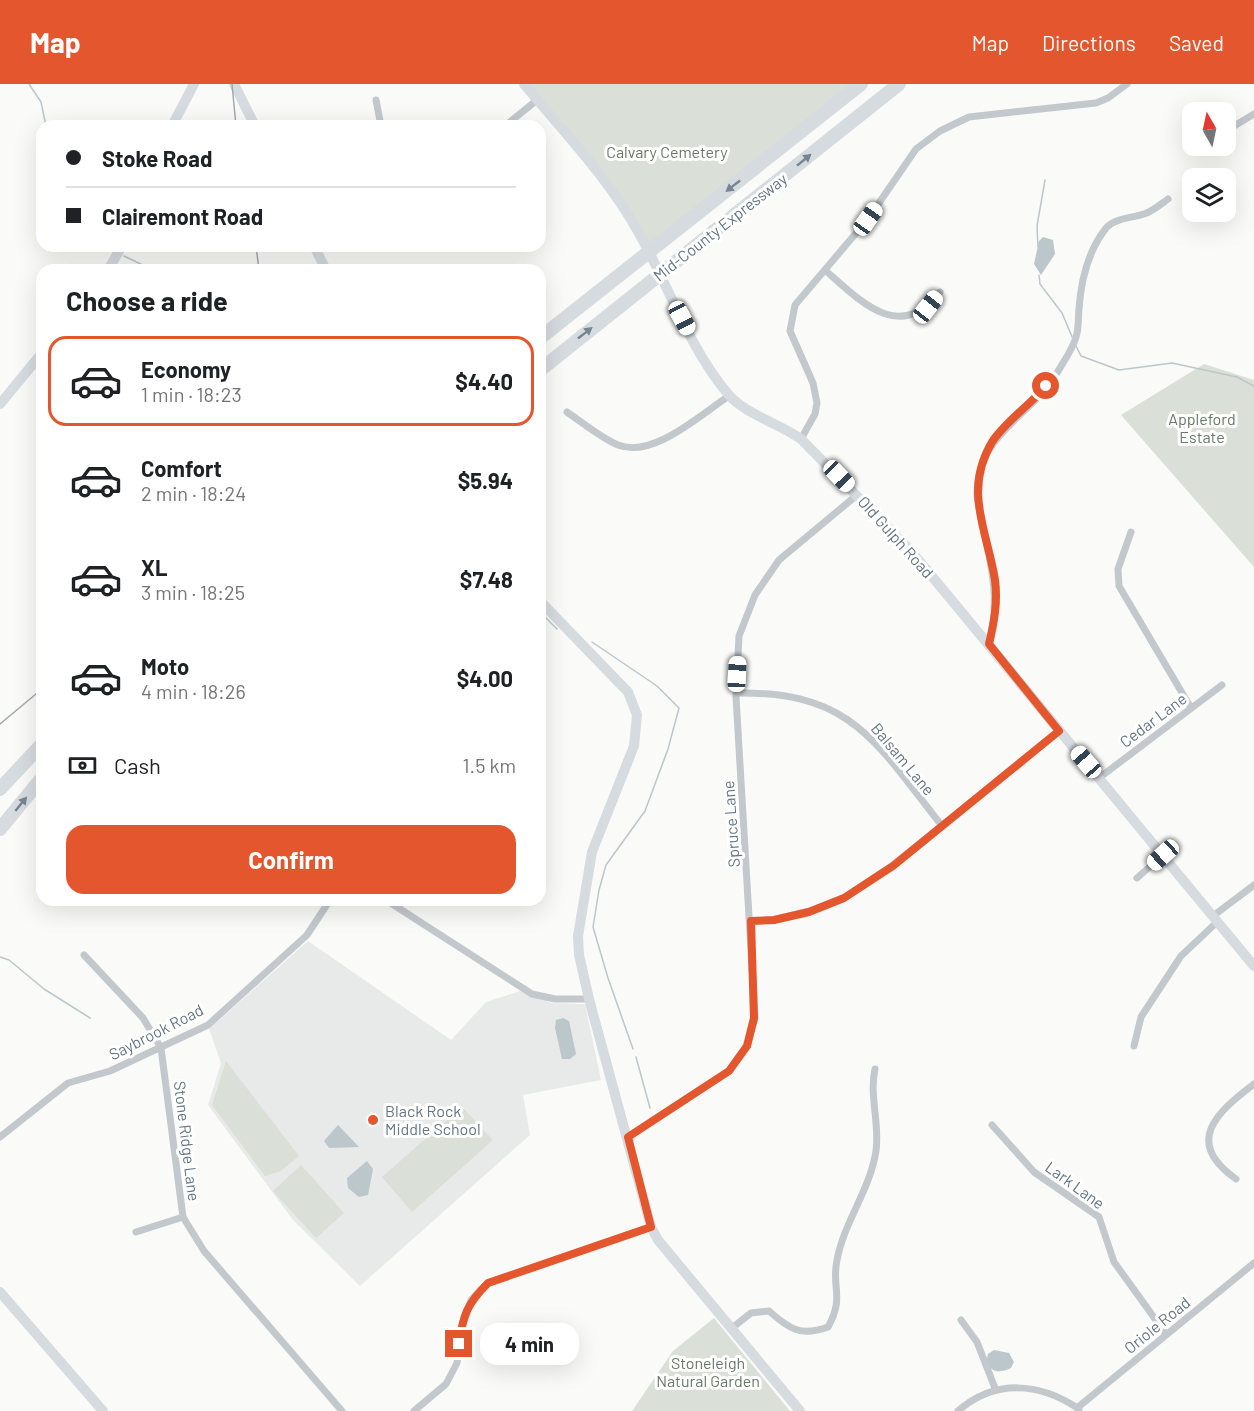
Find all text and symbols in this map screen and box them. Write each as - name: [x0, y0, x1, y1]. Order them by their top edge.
- text: Map: [30, 25, 81, 59]
- text: Map: [972, 30, 1009, 55]
- text: Directions: [1042, 30, 1136, 55]
- text: Saved: [1169, 30, 1224, 55]
- north arrow: [1182, 102, 1236, 156]
- map controls: [1182, 102, 1236, 222]
- park label: Calvary Cemetery: [606, 142, 728, 161]
- text: Stoke Road: [102, 145, 212, 171]
- one-way arrow: [796, 154, 811, 167]
- street label: Mid-County Expressway: [649, 168, 791, 285]
- button: layers: [1182, 168, 1236, 222]
- one-way arrow: [725, 179, 741, 192]
- car: [850, 199, 886, 239]
- text: Clairemont Road: [102, 203, 263, 229]
- text: Choose a ride: [66, 284, 228, 316]
- car: [910, 287, 946, 327]
- car: [666, 298, 698, 338]
- one-way arrow: [578, 328, 593, 340]
- icon: car: [69, 354, 123, 408]
- text: Economy: [141, 356, 231, 382]
- text: $4.40: [455, 368, 513, 394]
- route start: [1032, 372, 1059, 399]
- text: 1 min · 18:23: [141, 382, 242, 406]
- park label: Appleford Estate: [1168, 409, 1236, 446]
- icon: car: [69, 453, 123, 507]
- text: Comfort: [141, 455, 222, 481]
- car: [820, 457, 858, 495]
- text: $5.94: [458, 467, 513, 493]
- text: 2 min · 18:24: [141, 481, 246, 505]
- street label: Old Gulph Road: [855, 492, 938, 582]
- icon: car: [69, 552, 123, 606]
- text: XL: [141, 554, 167, 580]
- text: $7.48: [460, 566, 513, 592]
- text: 3 min · 18:25: [141, 580, 245, 604]
- icon: car: [69, 651, 123, 705]
- text: Moto: [141, 653, 189, 679]
- car: [727, 656, 747, 692]
- text: $4.00: [457, 665, 513, 691]
- text: 4 min · 18:26: [141, 679, 246, 703]
- street label: Cedar Lane: [1116, 688, 1190, 751]
- street label: Balsam Lane: [868, 719, 939, 799]
- car: [1067, 743, 1105, 781]
- icon: cash: [66, 749, 99, 782]
- text: Cash: [114, 752, 161, 778]
- text: 1.5 km: [463, 753, 516, 777]
- street label: Spruce Lane: [718, 780, 743, 868]
- one-way arrow: [14, 796, 26, 811]
- button: Confirm: [66, 825, 516, 894]
- car: [1144, 836, 1182, 874]
- street label: Saybrook Road: [105, 1000, 206, 1063]
- street label: Stone Ridge Lane: [171, 1080, 204, 1202]
- place label: Black Rock Middle School: [385, 1101, 481, 1138]
- marker: Black Rock Middle School: [366, 1113, 380, 1127]
- street label: Lark Lane: [1042, 1157, 1109, 1212]
- street label: Oriole Road: [1120, 1292, 1194, 1357]
- callout: 4 min: [480, 1323, 579, 1365]
- route end: [445, 1330, 472, 1357]
- text: 4 min: [505, 1332, 554, 1356]
- park label: Stoneleigh Natural Garden: [656, 1353, 760, 1390]

